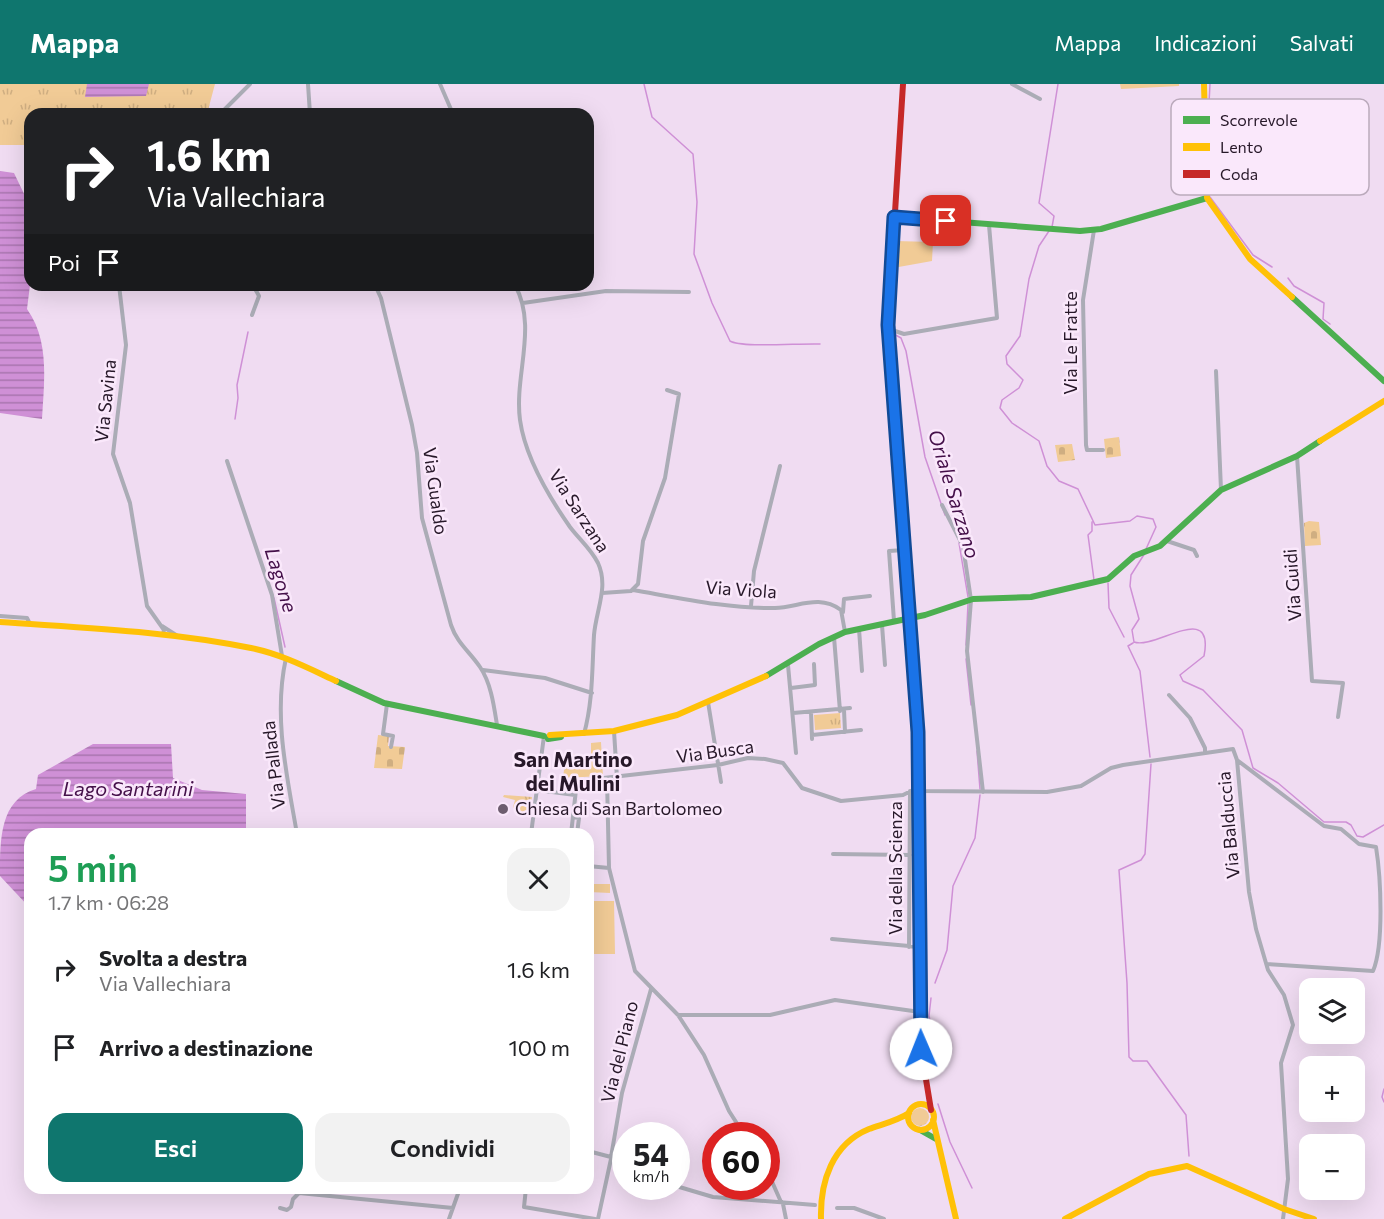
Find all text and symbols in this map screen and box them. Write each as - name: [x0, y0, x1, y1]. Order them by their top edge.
- text: Mappa: [30, 25, 119, 59]
- text: Mappa: [1054, 30, 1121, 55]
- text: Indicazioni: [1154, 30, 1257, 55]
- text: Salvati: [1290, 30, 1354, 55]
- legend: [1171, 99, 1369, 195]
- text: Scorrevole: [1220, 110, 1298, 129]
- text: 1.6 km: [147, 128, 271, 180]
- icon: right: [48, 132, 126, 210]
- text: Lento: [1220, 137, 1263, 156]
- text: Coda: [1220, 164, 1258, 183]
- text: Via Vallechiara: [147, 180, 325, 213]
- pin: [920, 195, 971, 246]
- icon: arrive: [929, 204, 962, 237]
- icon: arrive: [92, 246, 125, 279]
- text: Poi: [48, 249, 80, 276]
- street label: Via Le Fratte: [1059, 291, 1081, 395]
- street label: Via Savina: [90, 358, 120, 443]
- water label: Oriale Sarzano: [924, 426, 986, 561]
- street label: Via Gualdo: [419, 446, 453, 536]
- street label: Via Sarzana: [545, 465, 615, 556]
- water label: Lagone: [261, 544, 303, 615]
- street label: Via Guidi: [1278, 548, 1306, 622]
- street label: Via Viola: [705, 576, 778, 602]
- street label: Via Pallada: [257, 720, 289, 811]
- street label: Via Busca: [675, 735, 755, 767]
- district label: San Martino dei Mulini: [513, 746, 633, 795]
- street label: Via Balduccia: [1212, 770, 1244, 880]
- water label: Lago Santarini: [63, 776, 194, 800]
- place label: Chiesa di San Bartolomeo: [515, 797, 723, 819]
- street label: Via della Scienza: [884, 801, 906, 935]
- marker: Chiesa di San Bartolomeo: [496, 802, 510, 816]
- text: 5 min: [48, 845, 138, 889]
- button: close: [507, 848, 570, 911]
- text: 1.7 km · 06:28: [48, 890, 169, 914]
- text: Svolta a destra: [99, 944, 247, 971]
- icon: right: [48, 953, 81, 986]
- text: 1.6 km: [507, 956, 570, 983]
- text: Via Vallechiara: [99, 971, 231, 995]
- map controls: [1299, 978, 1365, 1200]
- button: layers: [1299, 978, 1365, 1044]
- street label: Via del Piano: [596, 999, 642, 1105]
- position arrow: [889, 1017, 953, 1081]
- icon: arrive: [48, 1031, 81, 1064]
- text: Arrivo a destinazione: [99, 1034, 313, 1061]
- text: 100 m: [508, 1034, 570, 1061]
- button: +: [1299, 1056, 1365, 1122]
- button: Esci: [48, 1113, 303, 1182]
- button: Condividi: [315, 1113, 570, 1182]
- speed limit sign: 60: [702, 1122, 780, 1200]
- button: −: [1299, 1134, 1365, 1200]
- text: 54: [633, 1135, 669, 1172]
- text: km/h: [633, 1167, 669, 1185]

